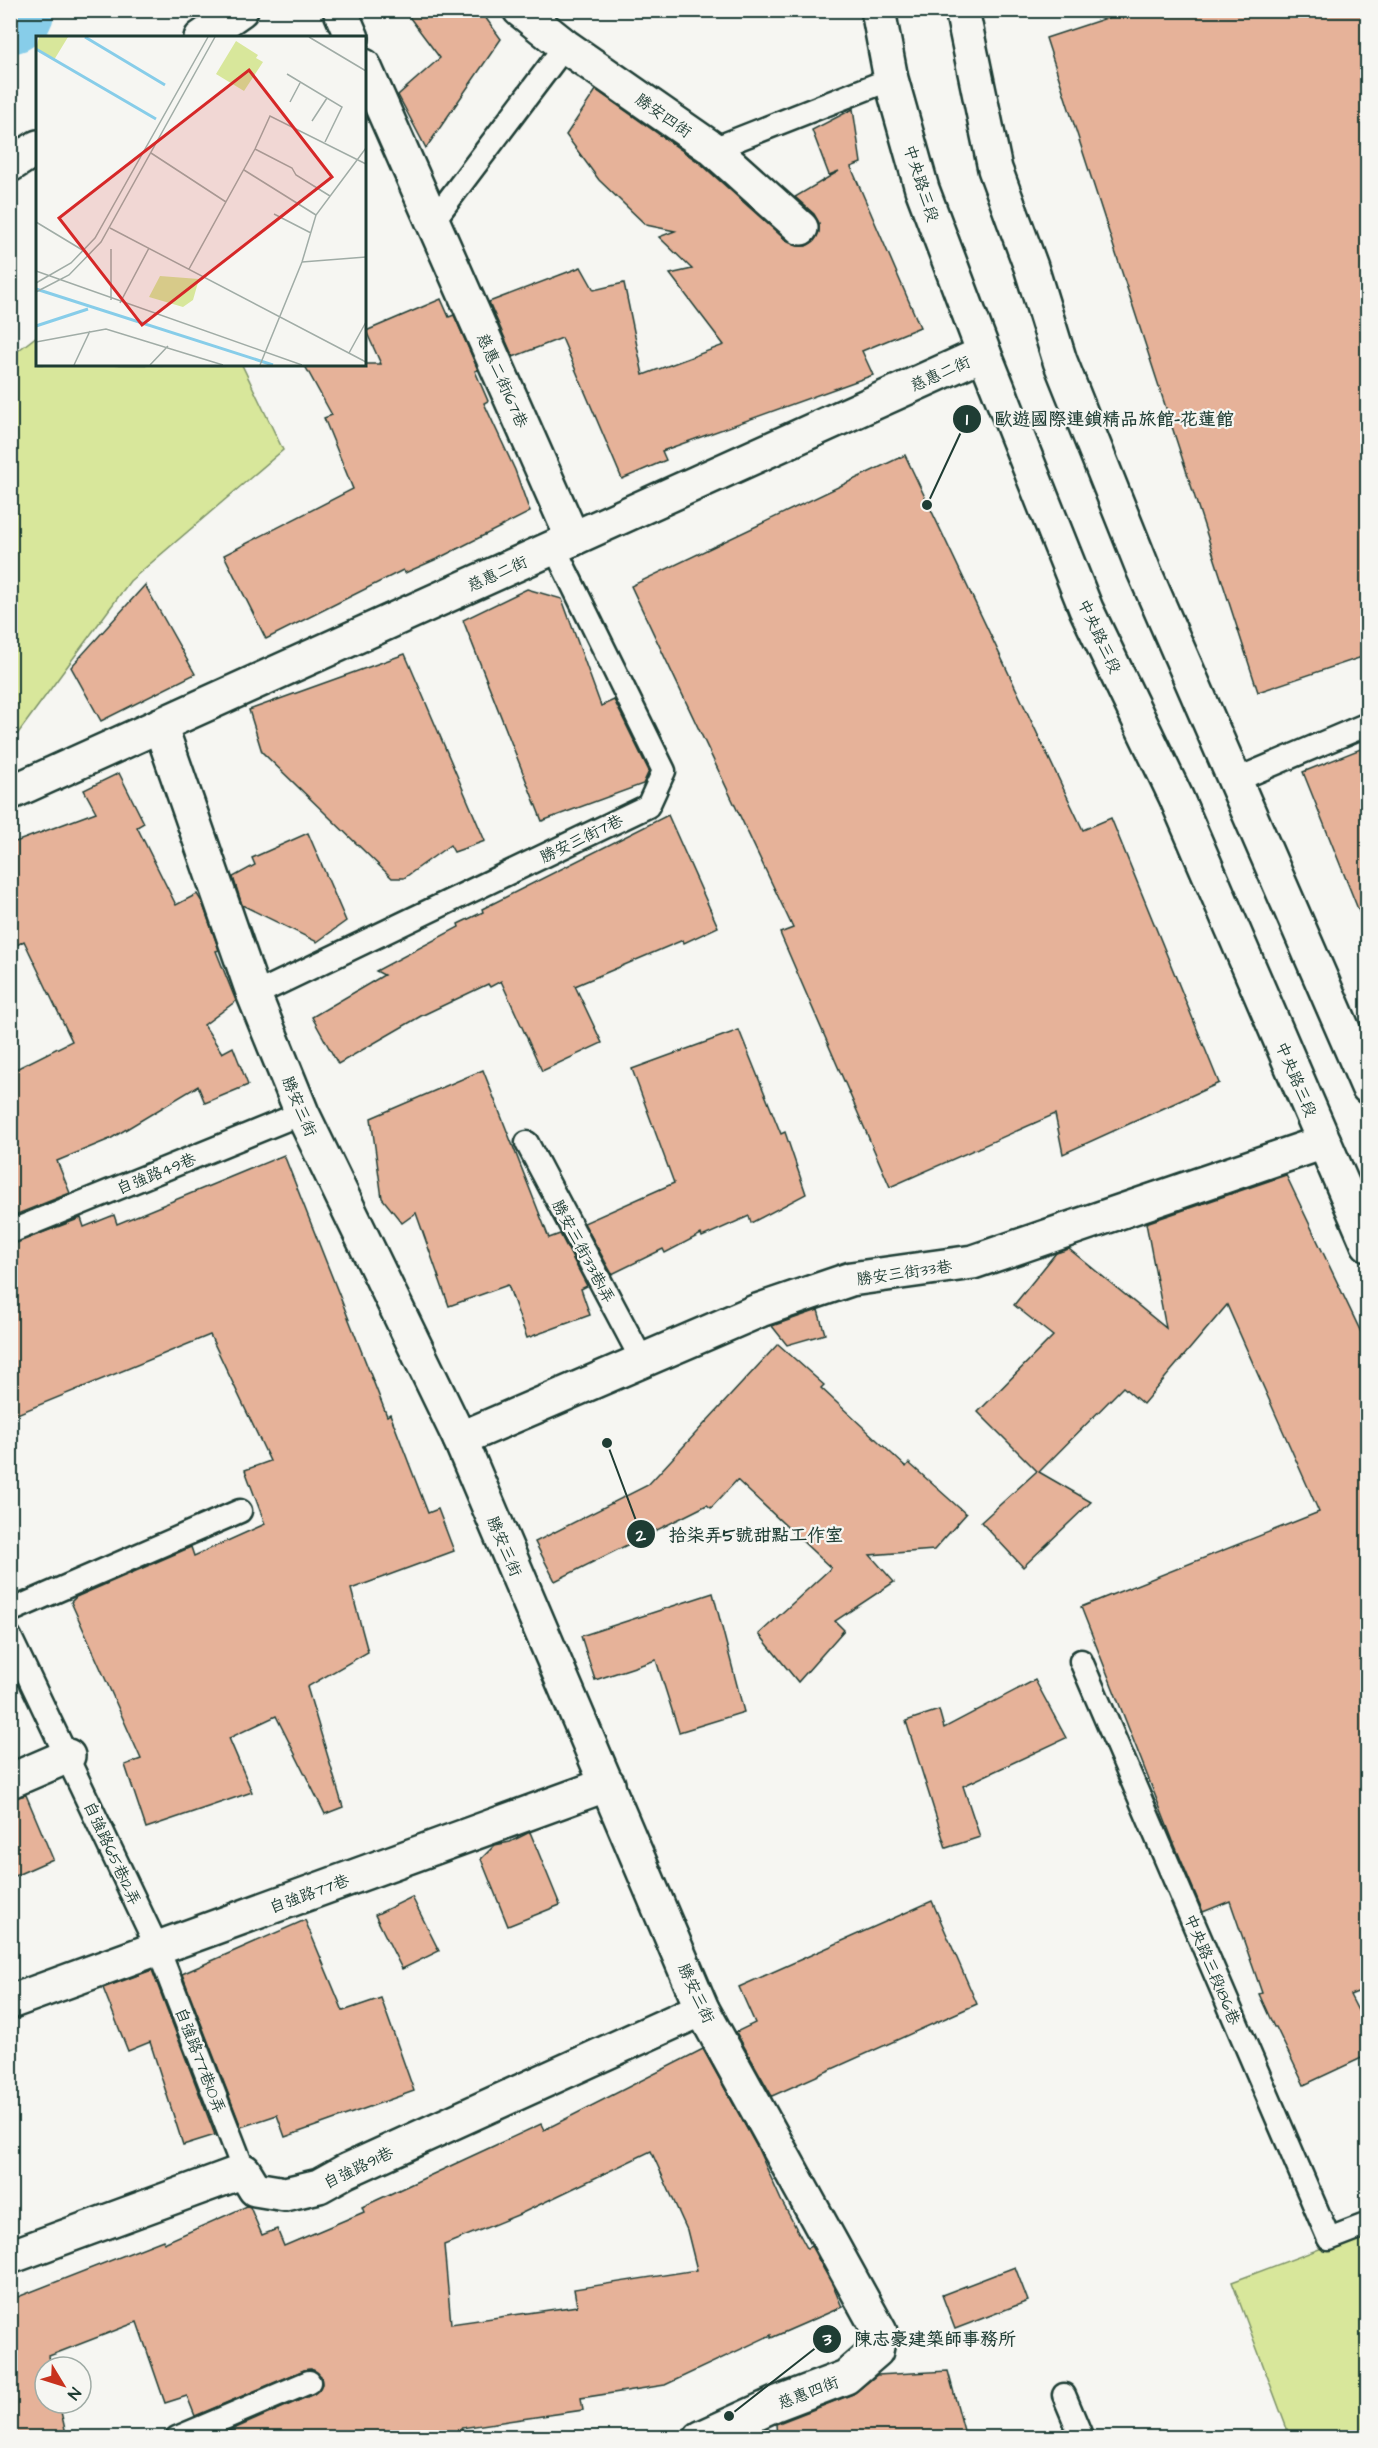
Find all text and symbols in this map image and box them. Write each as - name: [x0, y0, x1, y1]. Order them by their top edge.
- inset map: [36, 36, 366, 366]
- street label: 勝安四街: [631, 88, 696, 143]
- street label: 中央路三段: [898, 142, 944, 225]
- street label: 慈惠二街167巷: [471, 329, 533, 431]
- street label: 慈惠二街: [907, 351, 974, 397]
- callout: 歐遊國際連鎖精品旅館-花蓮館: [952, 401, 1246, 437]
- text: 1: [966, 407, 969, 432]
- text: 歐遊國際連鎖精品旅館-花蓮館: [994, 407, 1234, 432]
- street label: 慈惠二街: [464, 551, 531, 597]
- street label: 中央路三段: [1072, 596, 1126, 677]
- street label: 勝安三街7巷: [536, 809, 627, 868]
- street label: 中央路三段: [1270, 1038, 1322, 1121]
- street label: 勝安三街: [276, 1073, 322, 1140]
- street label: 自強路49巷: [113, 1148, 199, 1200]
- street label: 勝安三街33巷1弄: [547, 1196, 620, 1307]
- street label: 勝安三街33巷: [855, 1255, 953, 1291]
- street label: 勝安三街: [481, 1513, 527, 1580]
- callout: 拾柒弄5號甜點工作室: [626, 1516, 855, 1552]
- text: 2: [635, 1523, 647, 1548]
- text: 拾柒弄5號甜點工作室: [669, 1523, 843, 1548]
- street label: 自強路65巷12弄: [78, 1798, 146, 1909]
- street label: 自強路77巷: [266, 1869, 352, 1919]
- street label: 中央路三段186巷: [1179, 1911, 1245, 2028]
- street label: 勝安三街: [673, 1960, 720, 2027]
- street label: 自強路77巷10弄: [170, 2004, 230, 2117]
- street label: 自強路91巷: [320, 2142, 397, 2194]
- callout: 陳志豪建築師事務所: [812, 2321, 1028, 2357]
- text: 3: [821, 2327, 832, 2352]
- text: 陳志豪建築師事務所: [854, 2327, 1016, 2352]
- north arrow: [33, 2355, 93, 2415]
- street label: 慈惠四街: [775, 2371, 842, 2415]
- text: N: [62, 2383, 86, 2404]

